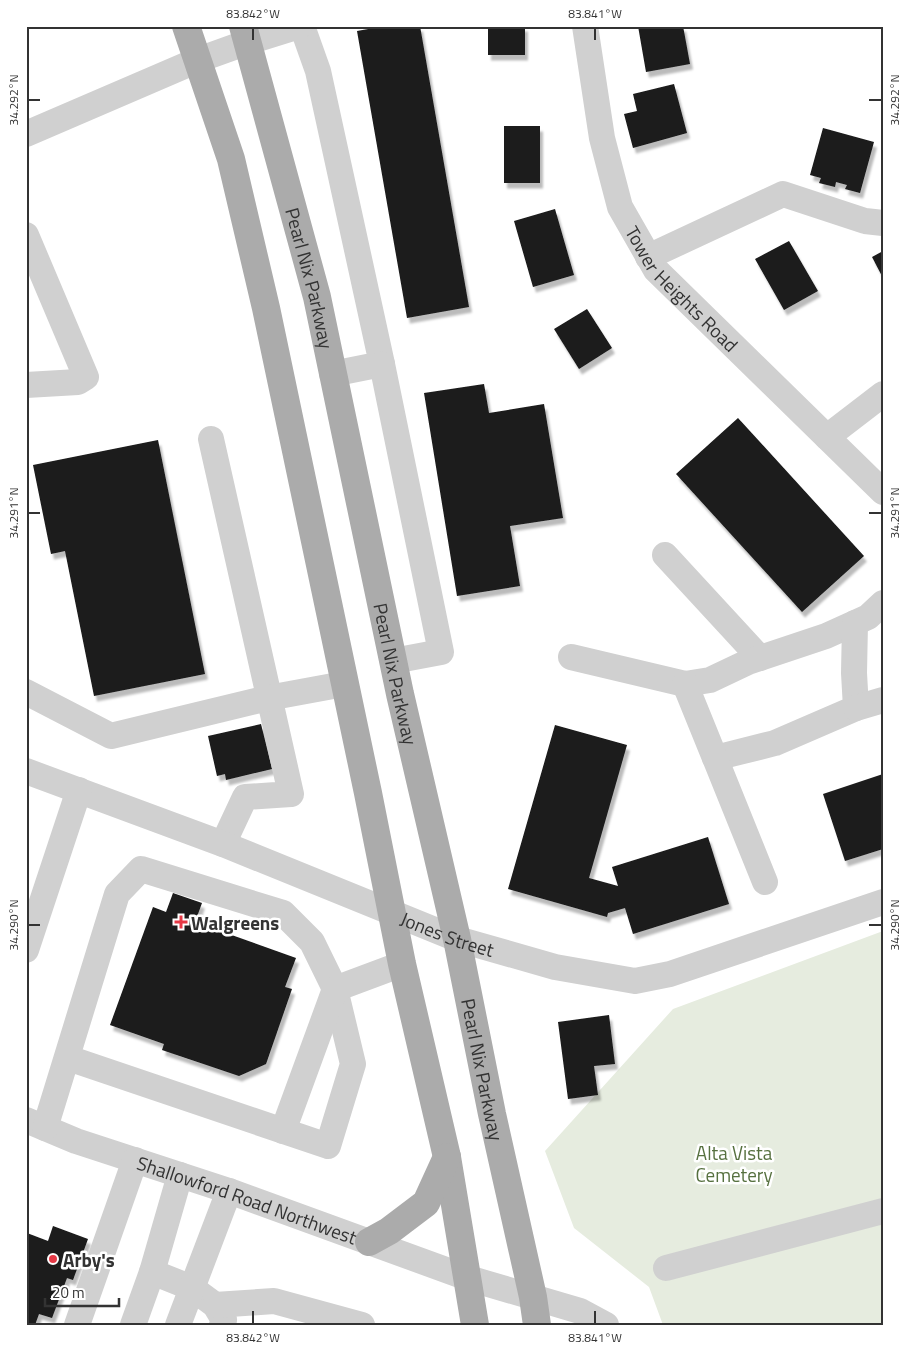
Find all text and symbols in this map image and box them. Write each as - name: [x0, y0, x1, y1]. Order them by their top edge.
- text: 83.842°W: [226, 4, 280, 23]
- text: 83.841°W: [568, 4, 622, 23]
- text: 34.292°N: [4, 74, 23, 126]
- text: 34.292°N: [885, 74, 904, 126]
- street label: Pearl Nix Parkway: [279, 204, 342, 351]
- street label: Tower Heights Road: [619, 220, 745, 358]
- text: 34.291°N: [4, 487, 23, 539]
- text: 34.291°N: [885, 487, 904, 539]
- street label: Pearl Nix Parkway: [367, 600, 426, 748]
- text: 34.290°N: [4, 899, 23, 951]
- text: 34.290°N: [885, 899, 904, 951]
- street label: Jones Street: [397, 903, 498, 963]
- place label: Walgreens: [191, 908, 279, 937]
- marker: Walgreens: [175, 916, 187, 928]
- street label: Pearl Nix Parkway: [455, 996, 512, 1143]
- park label: Alta Vista Cemetery: [695, 1138, 773, 1189]
- street label: Shallowford Road Northwest: [134, 1147, 361, 1251]
- place label: Arby's: [63, 1245, 115, 1274]
- marker: Arby's: [47, 1253, 59, 1265]
- scale bar: [45, 1276, 119, 1308]
- text: 20 m: [52, 1281, 85, 1304]
- text: 83.842°W: [226, 1328, 280, 1347]
- text: 83.841°W: [568, 1328, 622, 1347]

